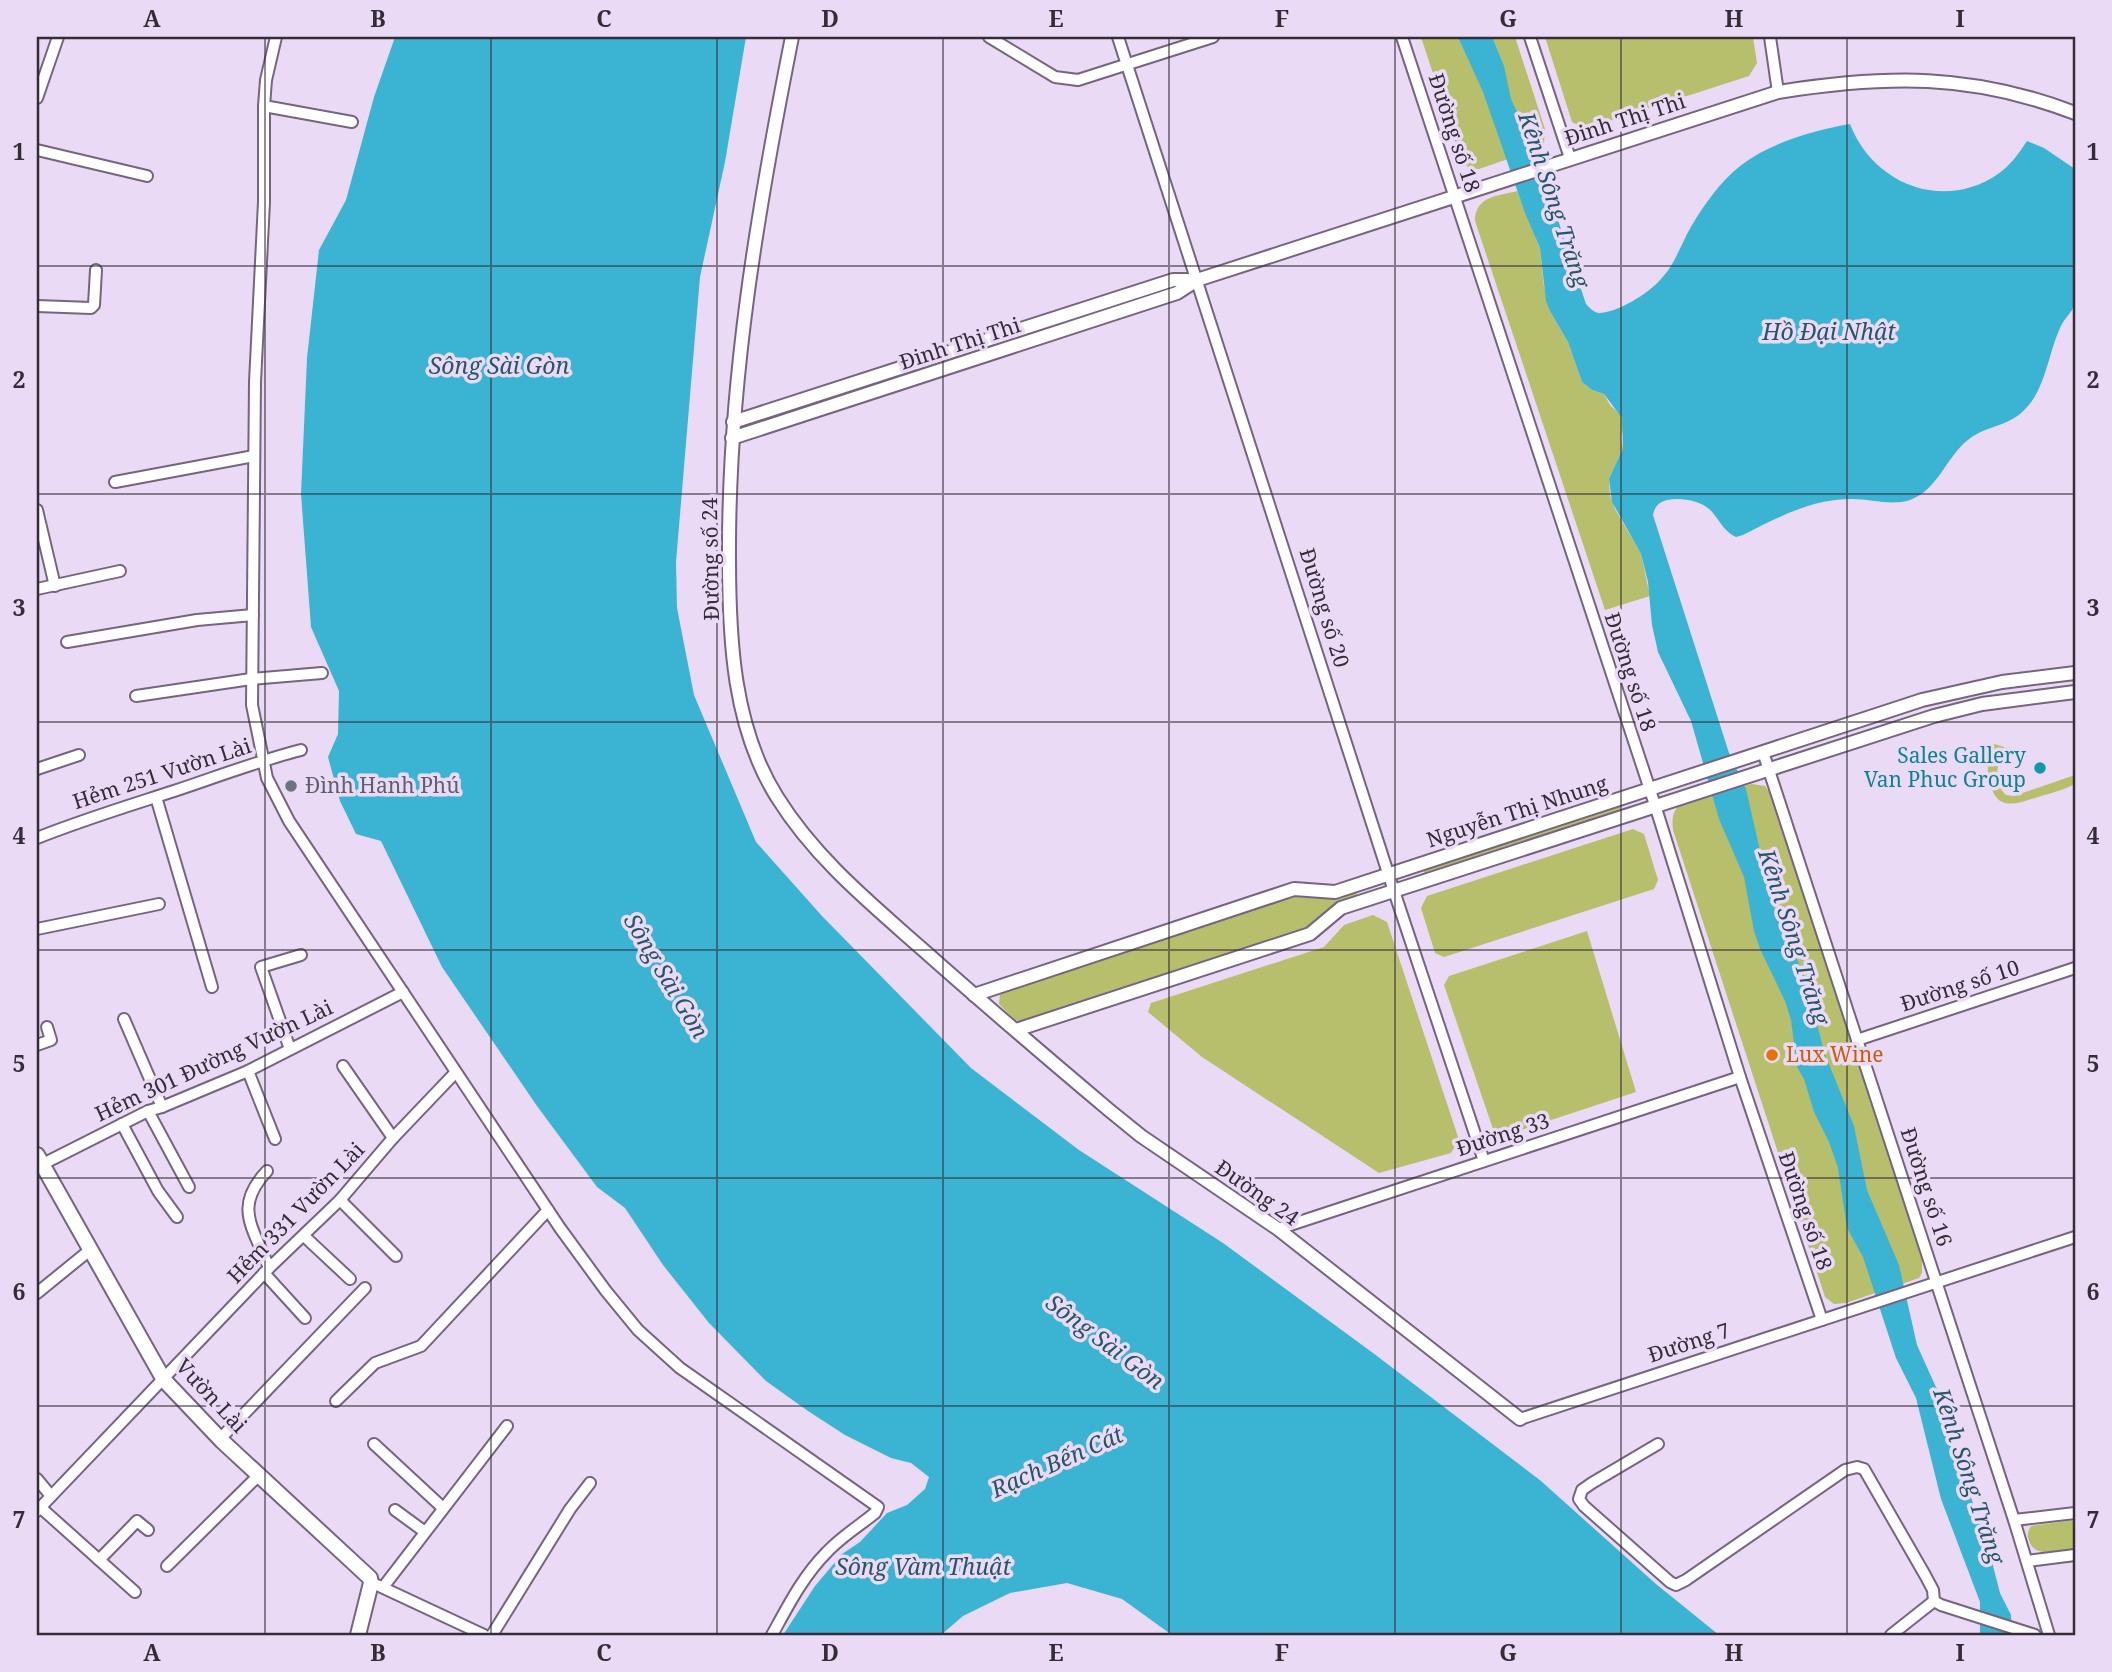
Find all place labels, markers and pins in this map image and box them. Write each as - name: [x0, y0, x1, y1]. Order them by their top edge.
- place label: Sales Gallery Van Phuc Group: [1864, 741, 2026, 793]
- marker: Sales Gallery Van Phuc Group: [2032, 760, 2048, 776]
- place label: Đình Hanh Phú: [305, 771, 460, 799]
- marker: Đình Hanh Phú: [283, 778, 299, 794]
- place label: Lux Wine: [1786, 1040, 1884, 1068]
- marker: Lux Wine: [1764, 1047, 1780, 1063]

